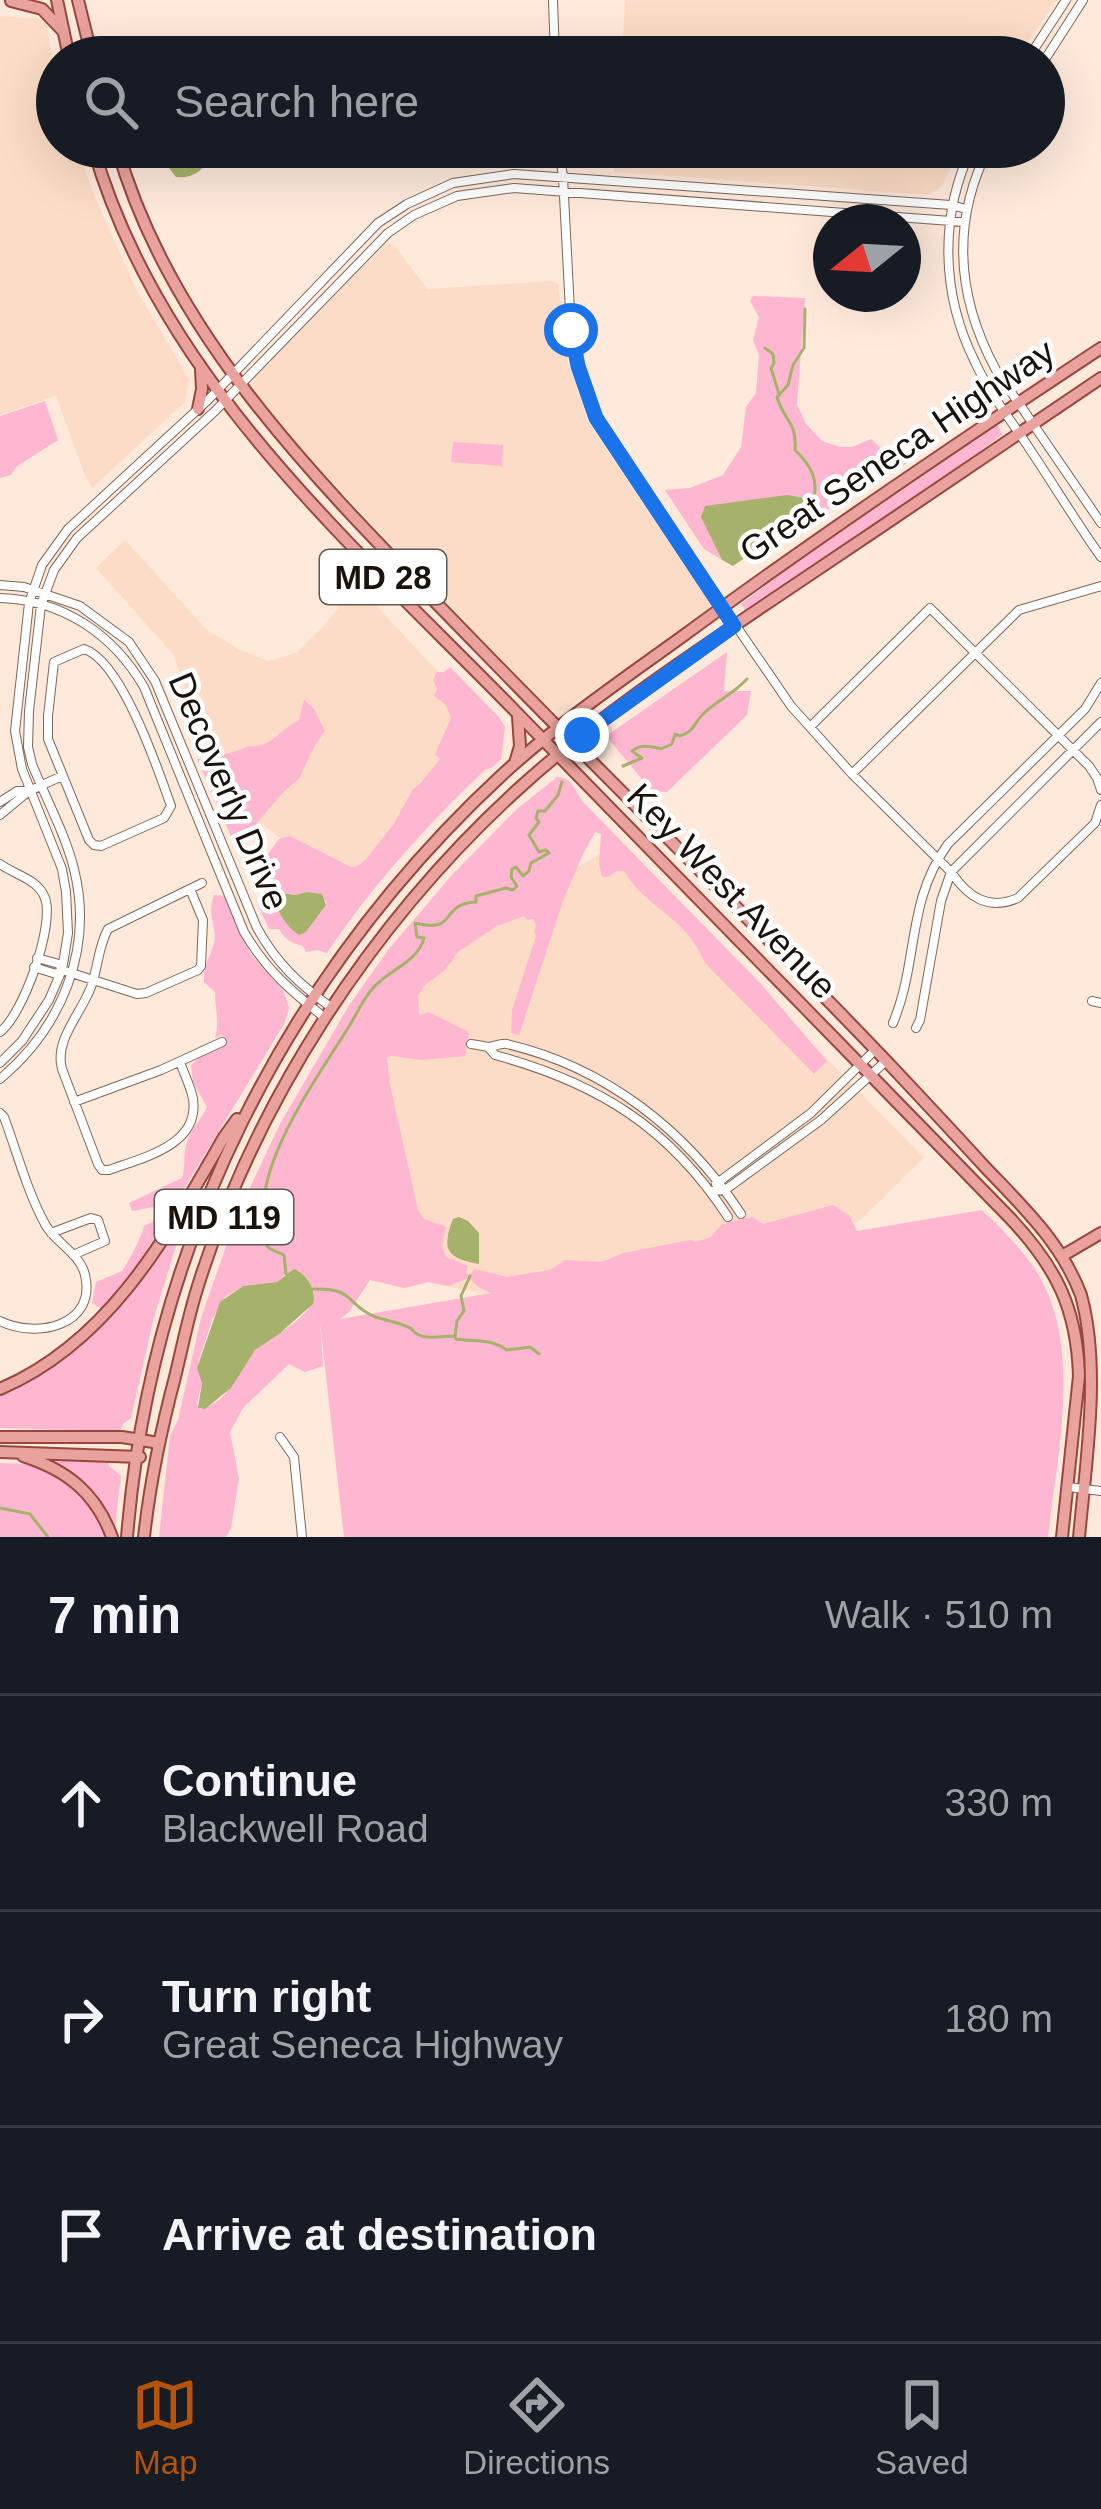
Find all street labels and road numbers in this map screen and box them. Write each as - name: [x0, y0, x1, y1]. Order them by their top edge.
- street label: Great Seneca Highway: [732, 330, 1062, 572]
- road number: MD 28: [320, 550, 446, 604]
- street label: Decoverly Drive: [160, 666, 298, 916]
- street label: Key West Avenue: [619, 775, 845, 1007]
- road number: MD 119: [155, 1190, 293, 1244]

